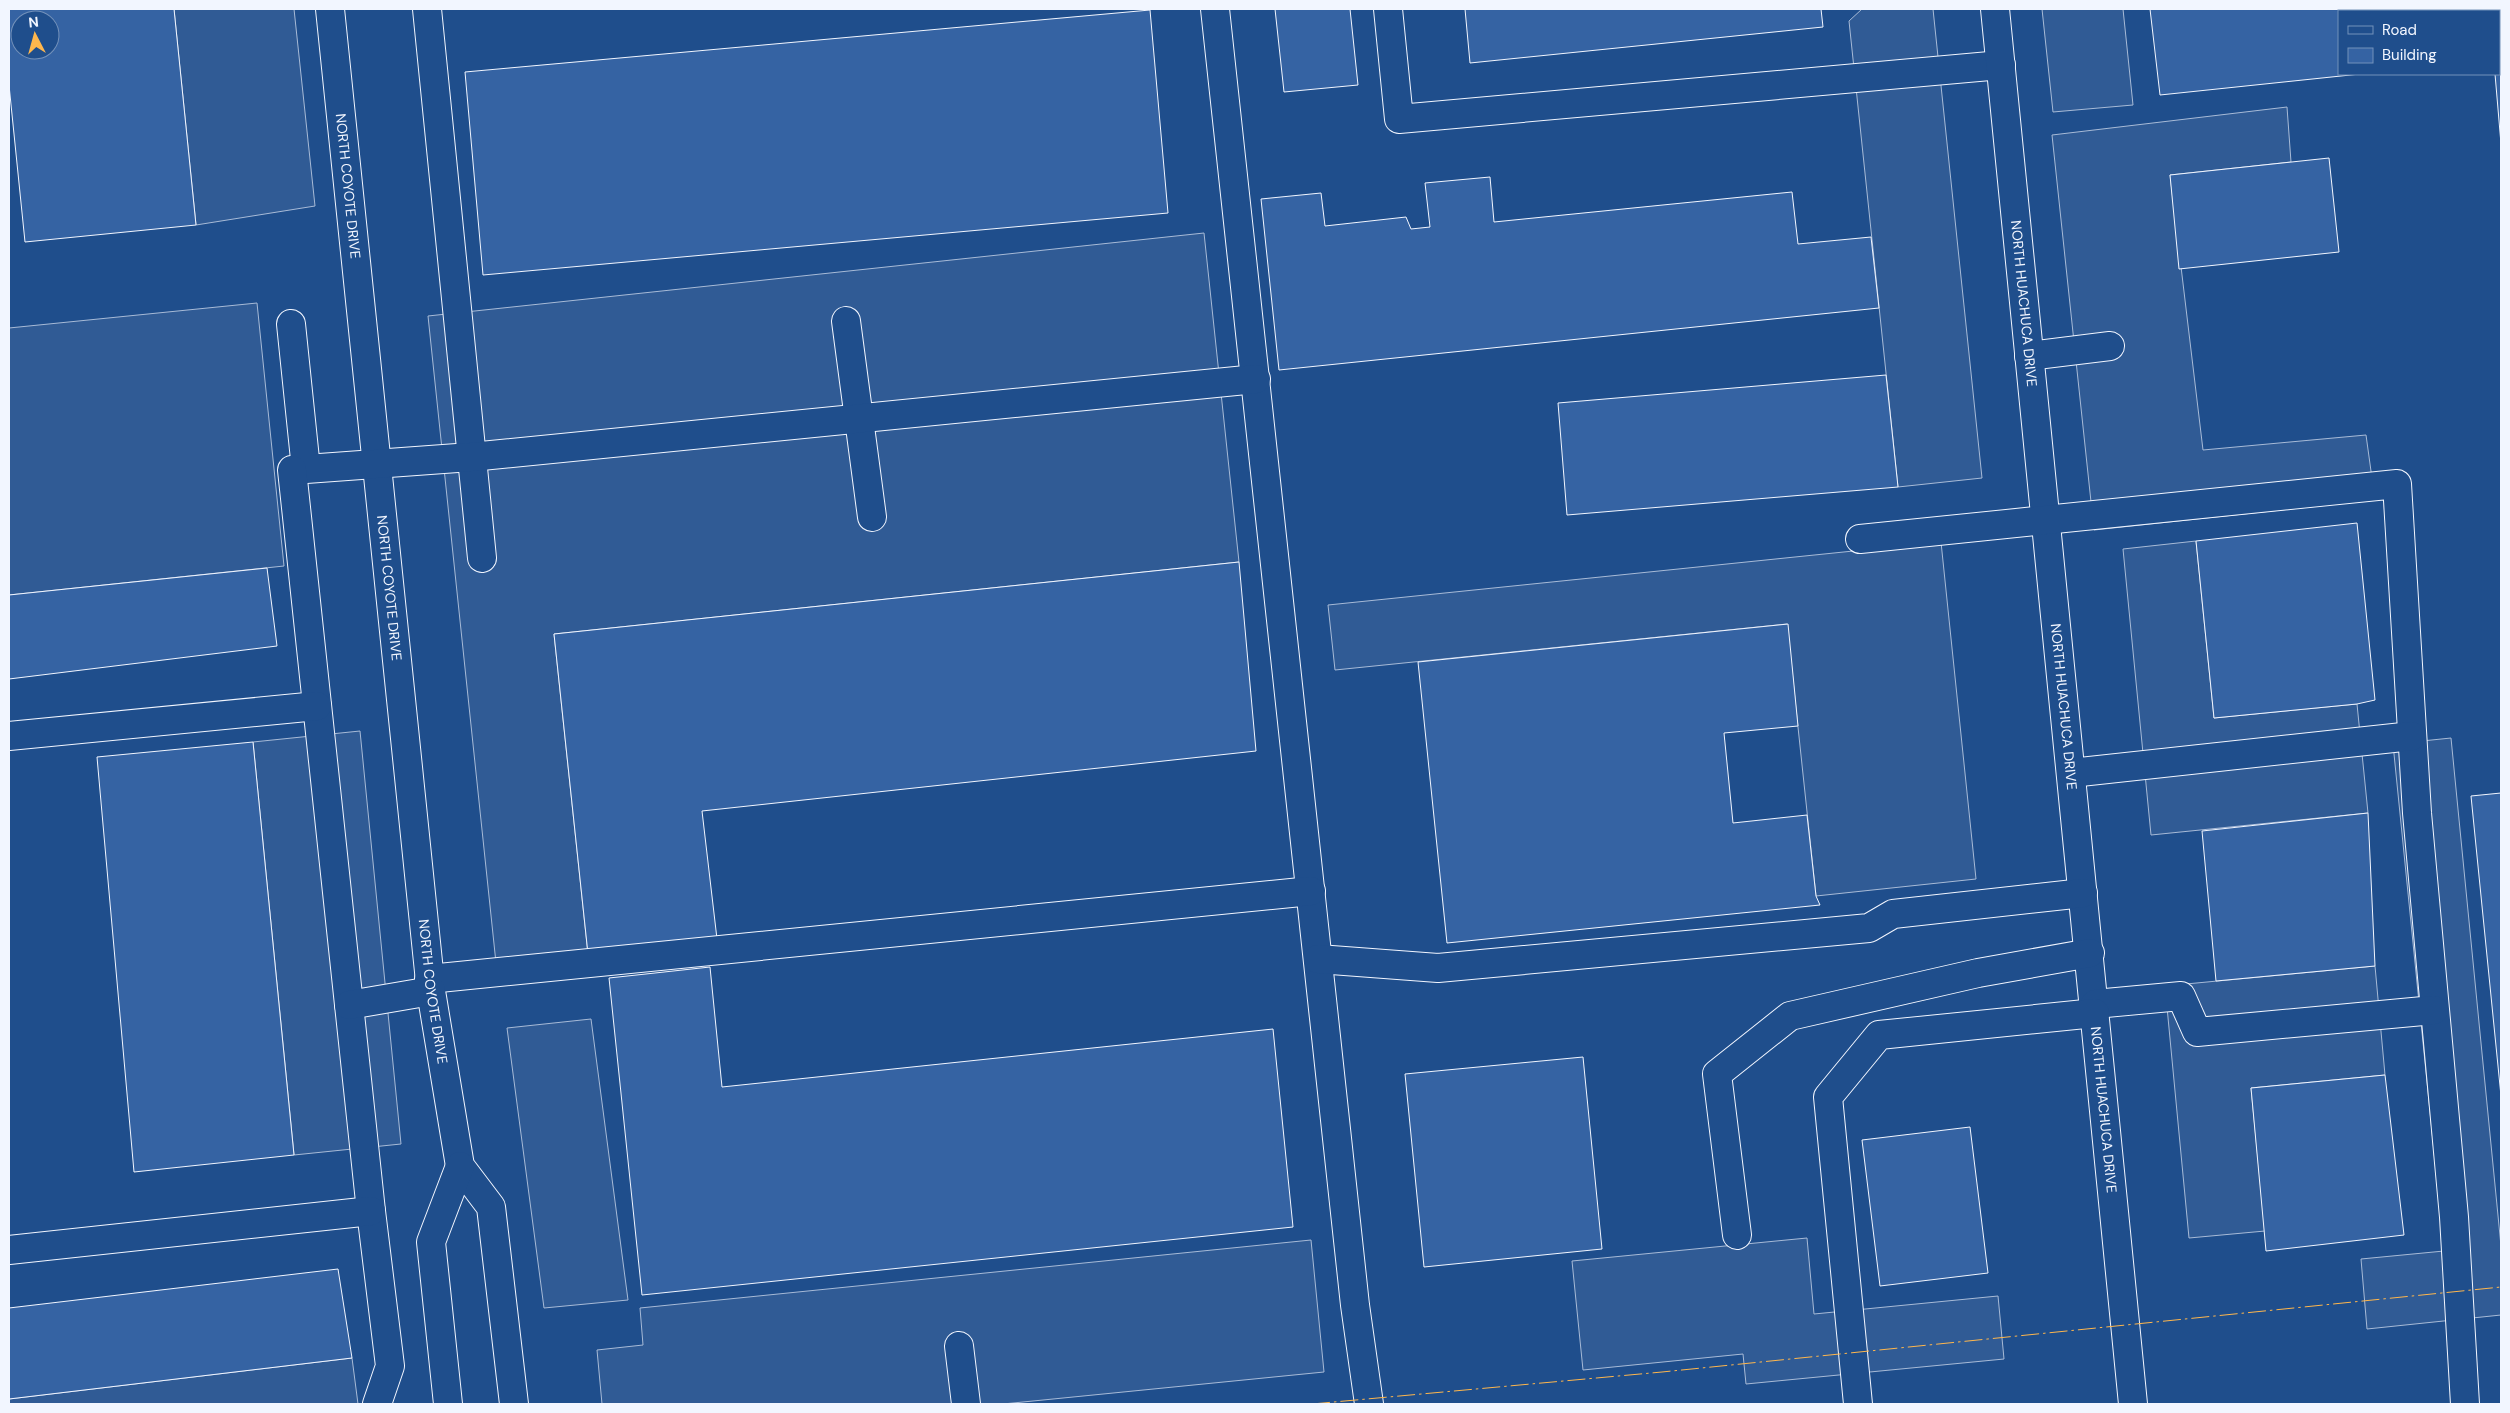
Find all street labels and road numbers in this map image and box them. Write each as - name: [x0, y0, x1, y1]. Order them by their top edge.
- street label: NORTH COYOTE DRIVE: [332, 113, 365, 260]
- street label: NORTH HUACHUCA DRIVE: [2007, 219, 2041, 388]
- street label: NORTH COYOTE DRIVE: [373, 514, 406, 662]
- street label: NORTH HUACHUCA DRIVE: [2047, 623, 2081, 791]
- street label: NORTH COYOTE DRIVE: [415, 918, 452, 1065]
- street label: NORTH HUACHUCA DRIVE: [2087, 1026, 2121, 1194]

